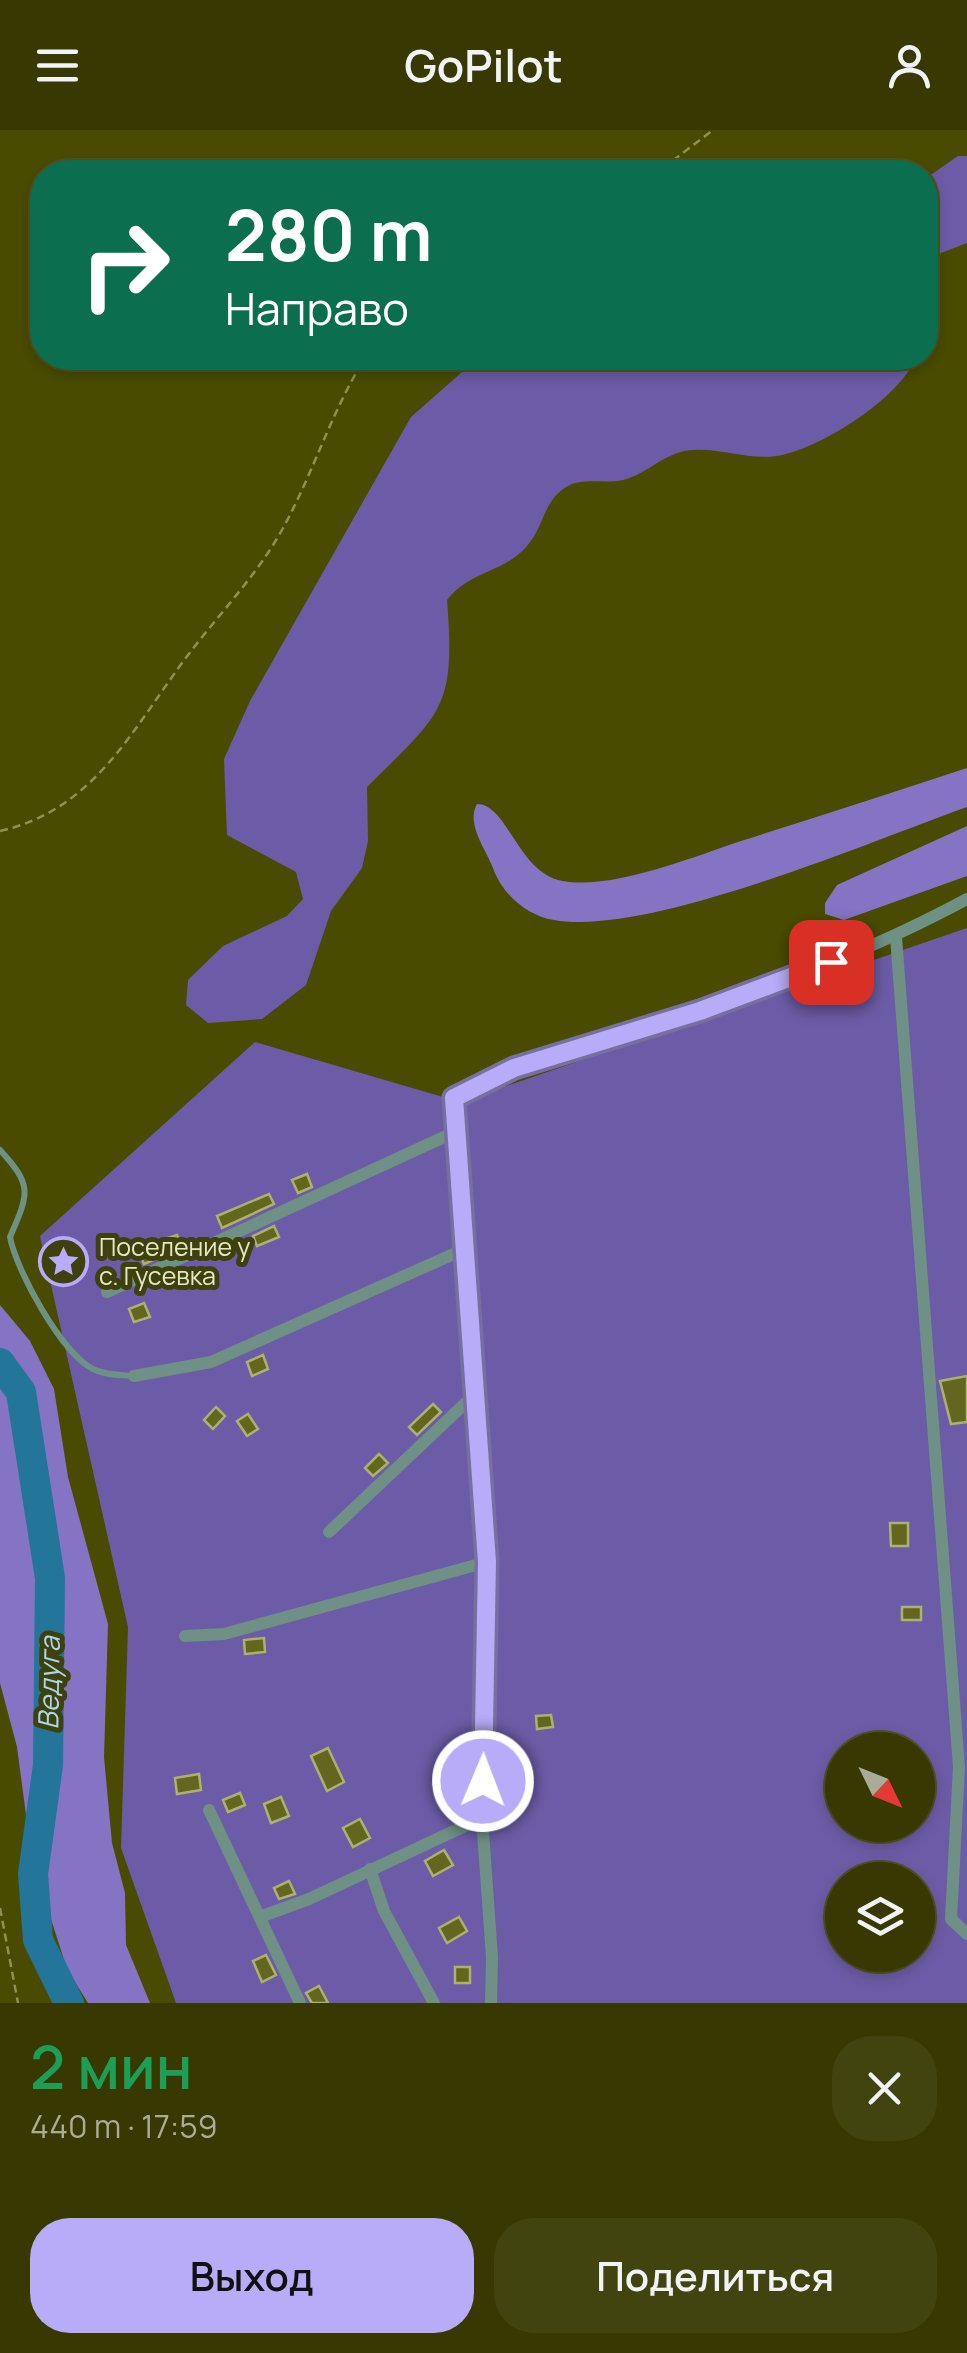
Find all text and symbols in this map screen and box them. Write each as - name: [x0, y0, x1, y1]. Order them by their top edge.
- text: GoPilot: [404, 34, 563, 96]
- icon: menu: [30, 38, 85, 93]
- icon: person: [882, 38, 937, 93]
- text: 280 m: [225, 186, 433, 282]
- icon: right: [60, 200, 190, 330]
- text: Направо: [225, 277, 409, 339]
- pin: [789, 920, 874, 1005]
- icon: arrive: [804, 935, 859, 990]
- place label: Поселение у с. Гусевка: [99, 1229, 250, 1293]
- place icon: Поселение у с. Гусевка: [38, 1235, 90, 1287]
- water label: Ведуга: [28, 1635, 68, 1730]
- position arrow: [431, 1729, 535, 1833]
- north arrow: [825, 1732, 935, 1842]
- map controls: [825, 1732, 935, 1972]
- button: layers: [825, 1862, 935, 1972]
- text: 2 мин: [30, 2025, 192, 2107]
- button: close: [832, 2036, 937, 2141]
- text: 440 m · 17:59: [30, 2104, 218, 2148]
- button: Выход: [30, 2218, 474, 2333]
- button: Поделиться: [494, 2218, 937, 2333]

